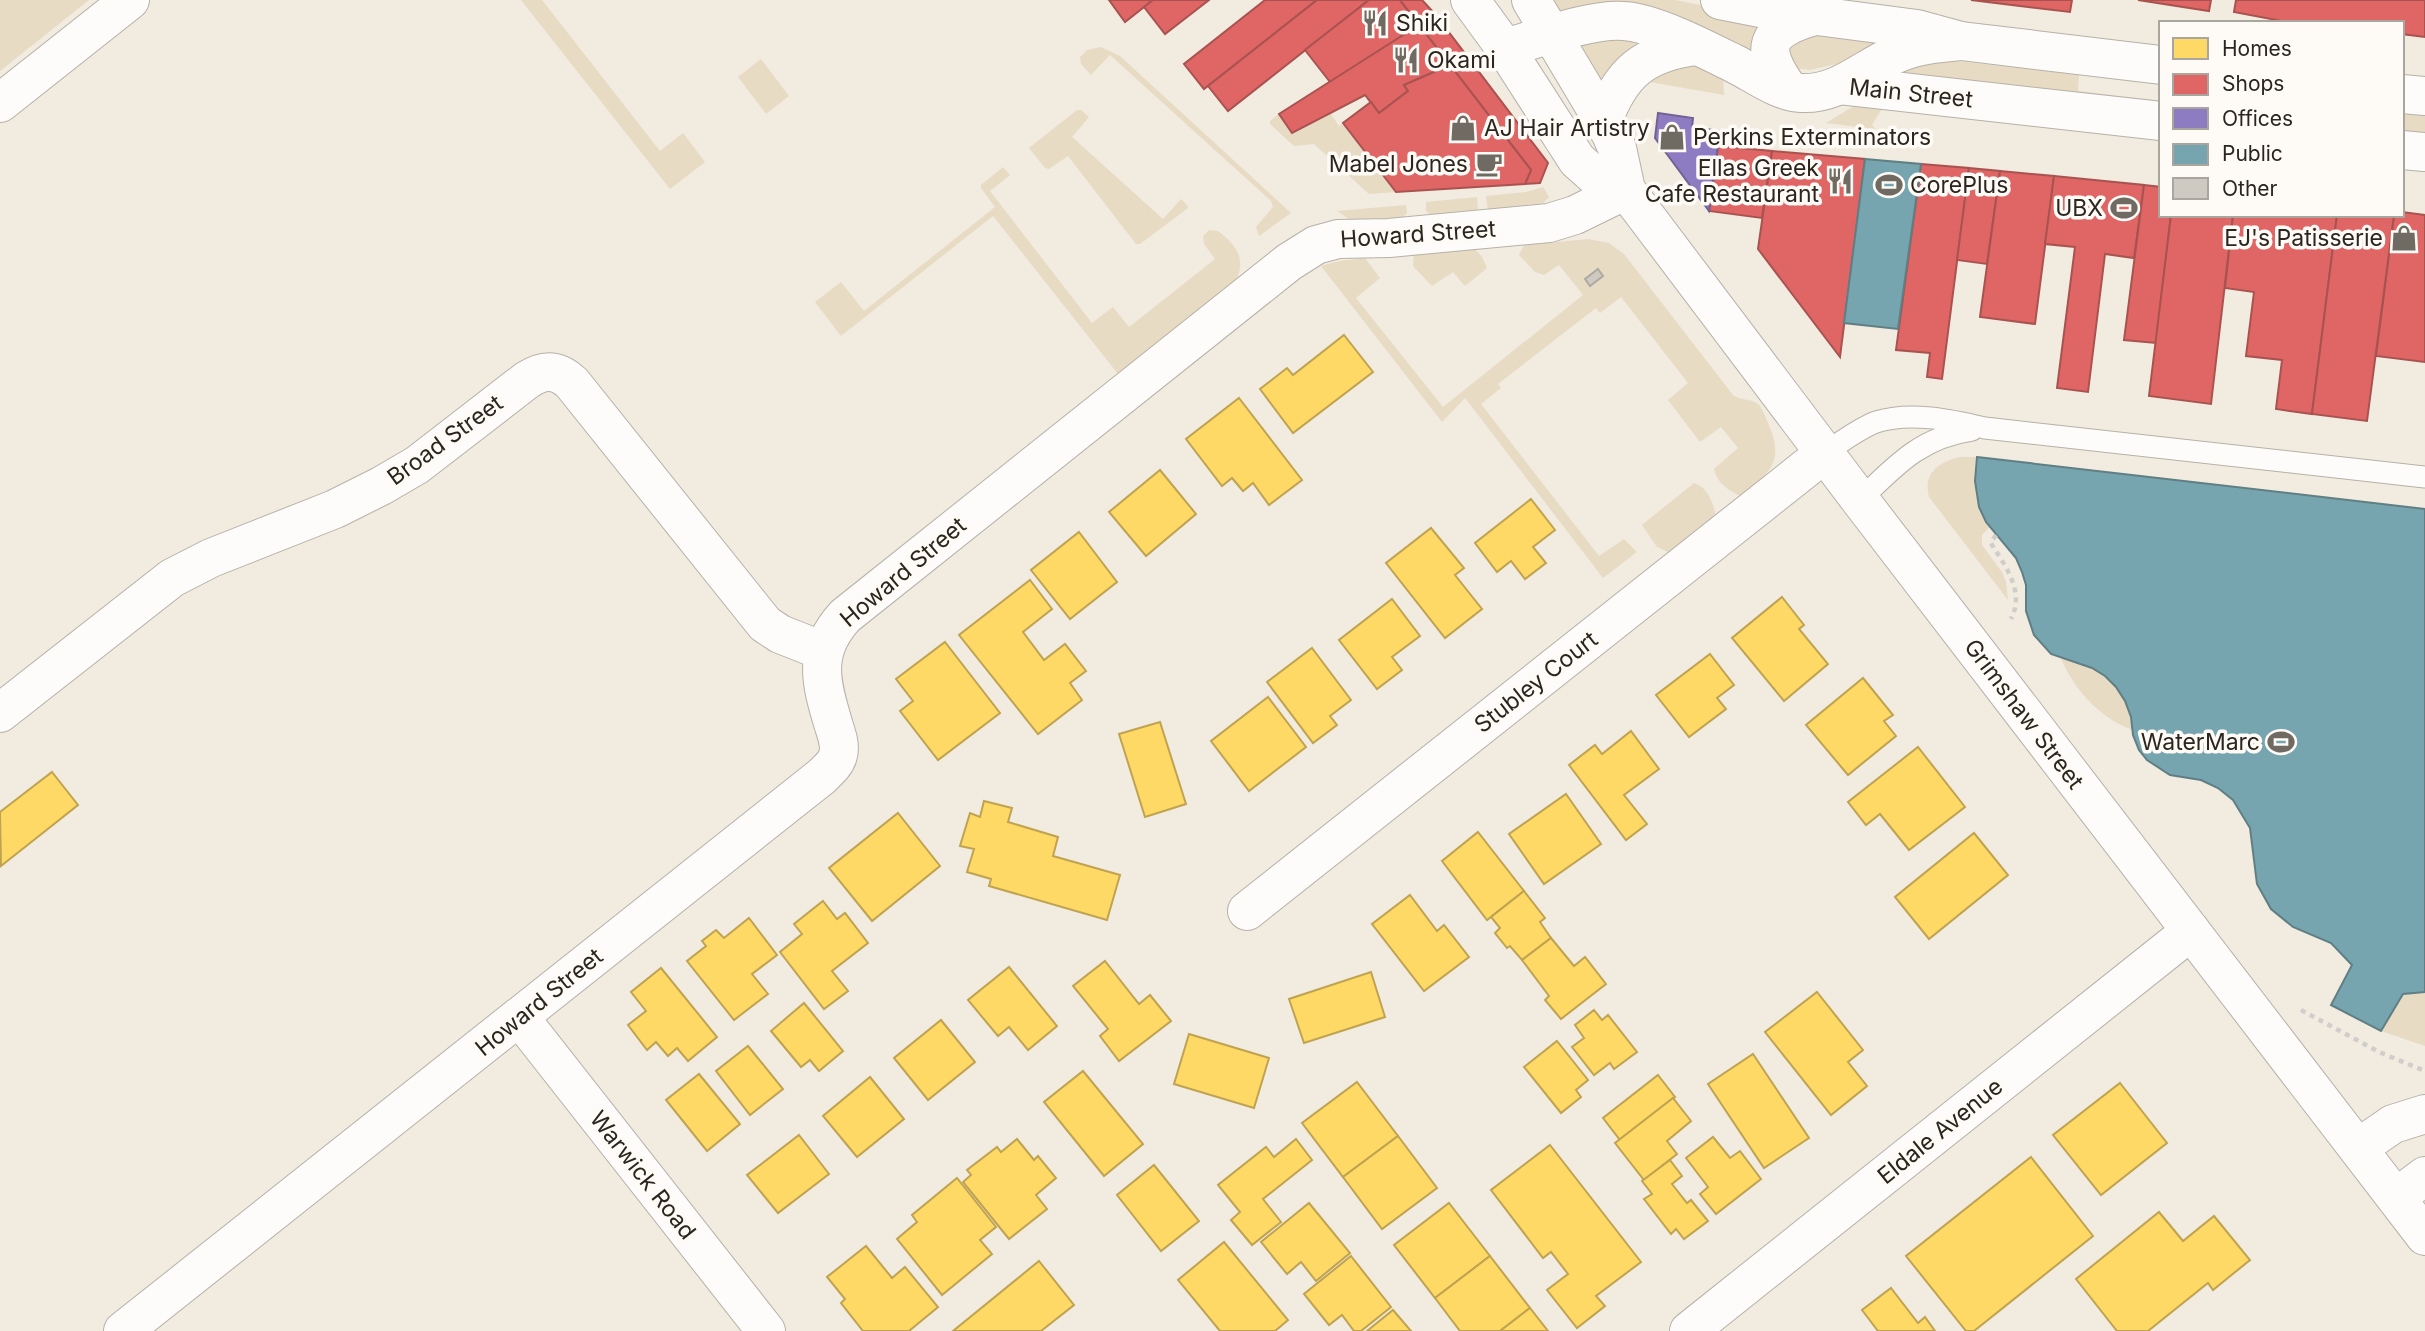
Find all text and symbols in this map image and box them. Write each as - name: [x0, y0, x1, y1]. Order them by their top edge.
- restaurant icon: Shiki: [1360, 8, 1390, 38]
- place label: Shiki: [1396, 9, 1448, 37]
- legend: [2159, 21, 2404, 217]
- text: Homes: [2222, 36, 2292, 61]
- restaurant icon: Okami: [1391, 45, 1421, 75]
- place label: Okami: [1427, 46, 1496, 74]
- text: Shops: [2222, 71, 2284, 96]
- street label: Main Street: [1848, 73, 1975, 113]
- text: Offices: [2222, 106, 2293, 131]
- shop icon: AJ Hair Artistry: [1448, 113, 1478, 143]
- place label: AJ Hair Artistry: [1484, 114, 1650, 142]
- shop icon: Perkins Exterminators: [1657, 122, 1687, 152]
- place label: Perkins Exterminators: [1693, 123, 1931, 151]
- text: Public: [2222, 141, 2283, 166]
- cafe icon: Mabel Jones: [1474, 149, 1504, 179]
- place label: Mabel Jones: [1329, 150, 1468, 178]
- place label: Ellas Greek Cafe Restaurant: [1645, 154, 1819, 208]
- restaurant icon: Ellas Greek Cafe Restaurant: [1825, 166, 1855, 196]
- sports icon: CorePlus: [1874, 170, 1904, 200]
- place label: CorePlus: [1910, 171, 2008, 199]
- text: Other: [2222, 176, 2278, 201]
- sports icon: UBX: [2109, 193, 2139, 223]
- place label: UBX: [2055, 194, 2103, 222]
- street label: Howard Street: [1339, 215, 1497, 253]
- shop icon: EJ's Patisserie: [2389, 223, 2419, 253]
- place label: EJ's Patisserie: [2224, 224, 2383, 252]
- street label: Broad Street: [382, 389, 509, 491]
- street label: Howard Street: [834, 511, 972, 633]
- street label: Stubley Court: [1469, 625, 1604, 739]
- street label: Grimshaw Street: [1958, 633, 2090, 795]
- sports icon: WaterMarc: [2266, 727, 2296, 757]
- place label: WaterMarc: [2141, 728, 2260, 756]
- street label: Howard Street: [470, 942, 609, 1062]
- street label: Eldale Avenue: [1872, 1072, 2008, 1190]
- street label: Warwick Road: [584, 1105, 702, 1245]

